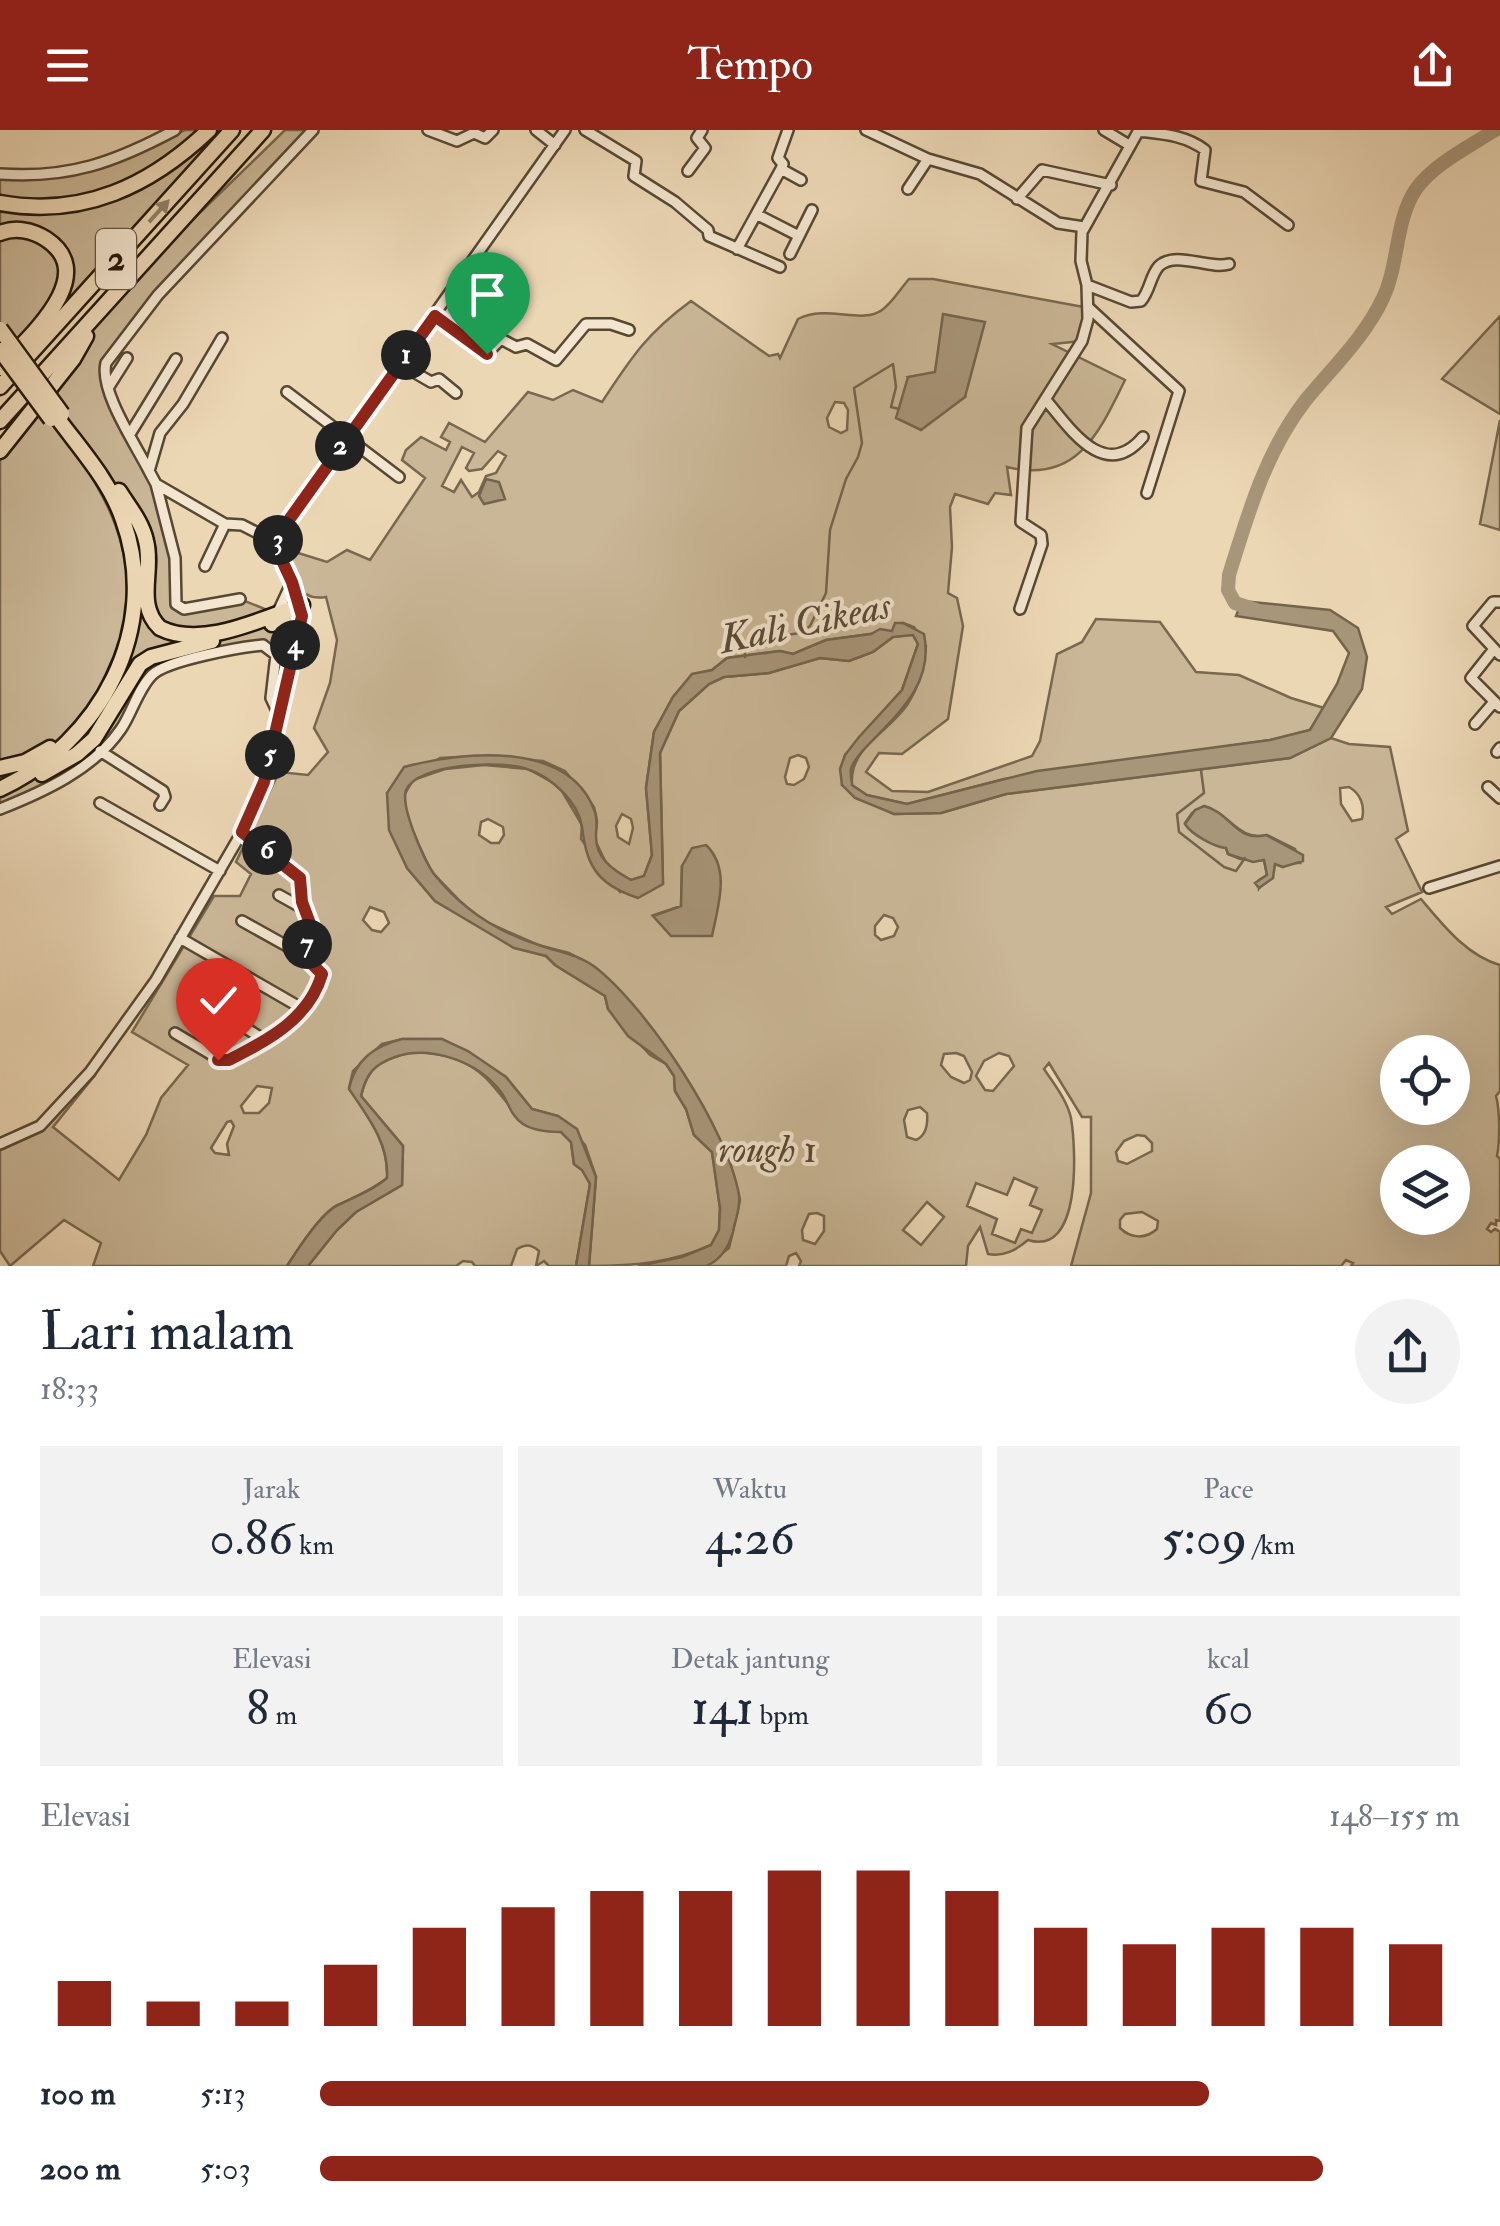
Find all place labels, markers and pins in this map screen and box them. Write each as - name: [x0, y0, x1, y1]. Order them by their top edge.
- pin: [445, 252, 530, 355]
- pin: 1: [381, 330, 431, 380]
- pin: 2: [315, 421, 365, 471]
- pin: 3: [253, 515, 303, 565]
- pin: 4: [270, 620, 320, 670]
- pin: 5: [245, 730, 295, 780]
- pin: 6: [242, 825, 292, 875]
- pin: 7: [282, 919, 332, 969]
- pin: [176, 958, 261, 1061]

